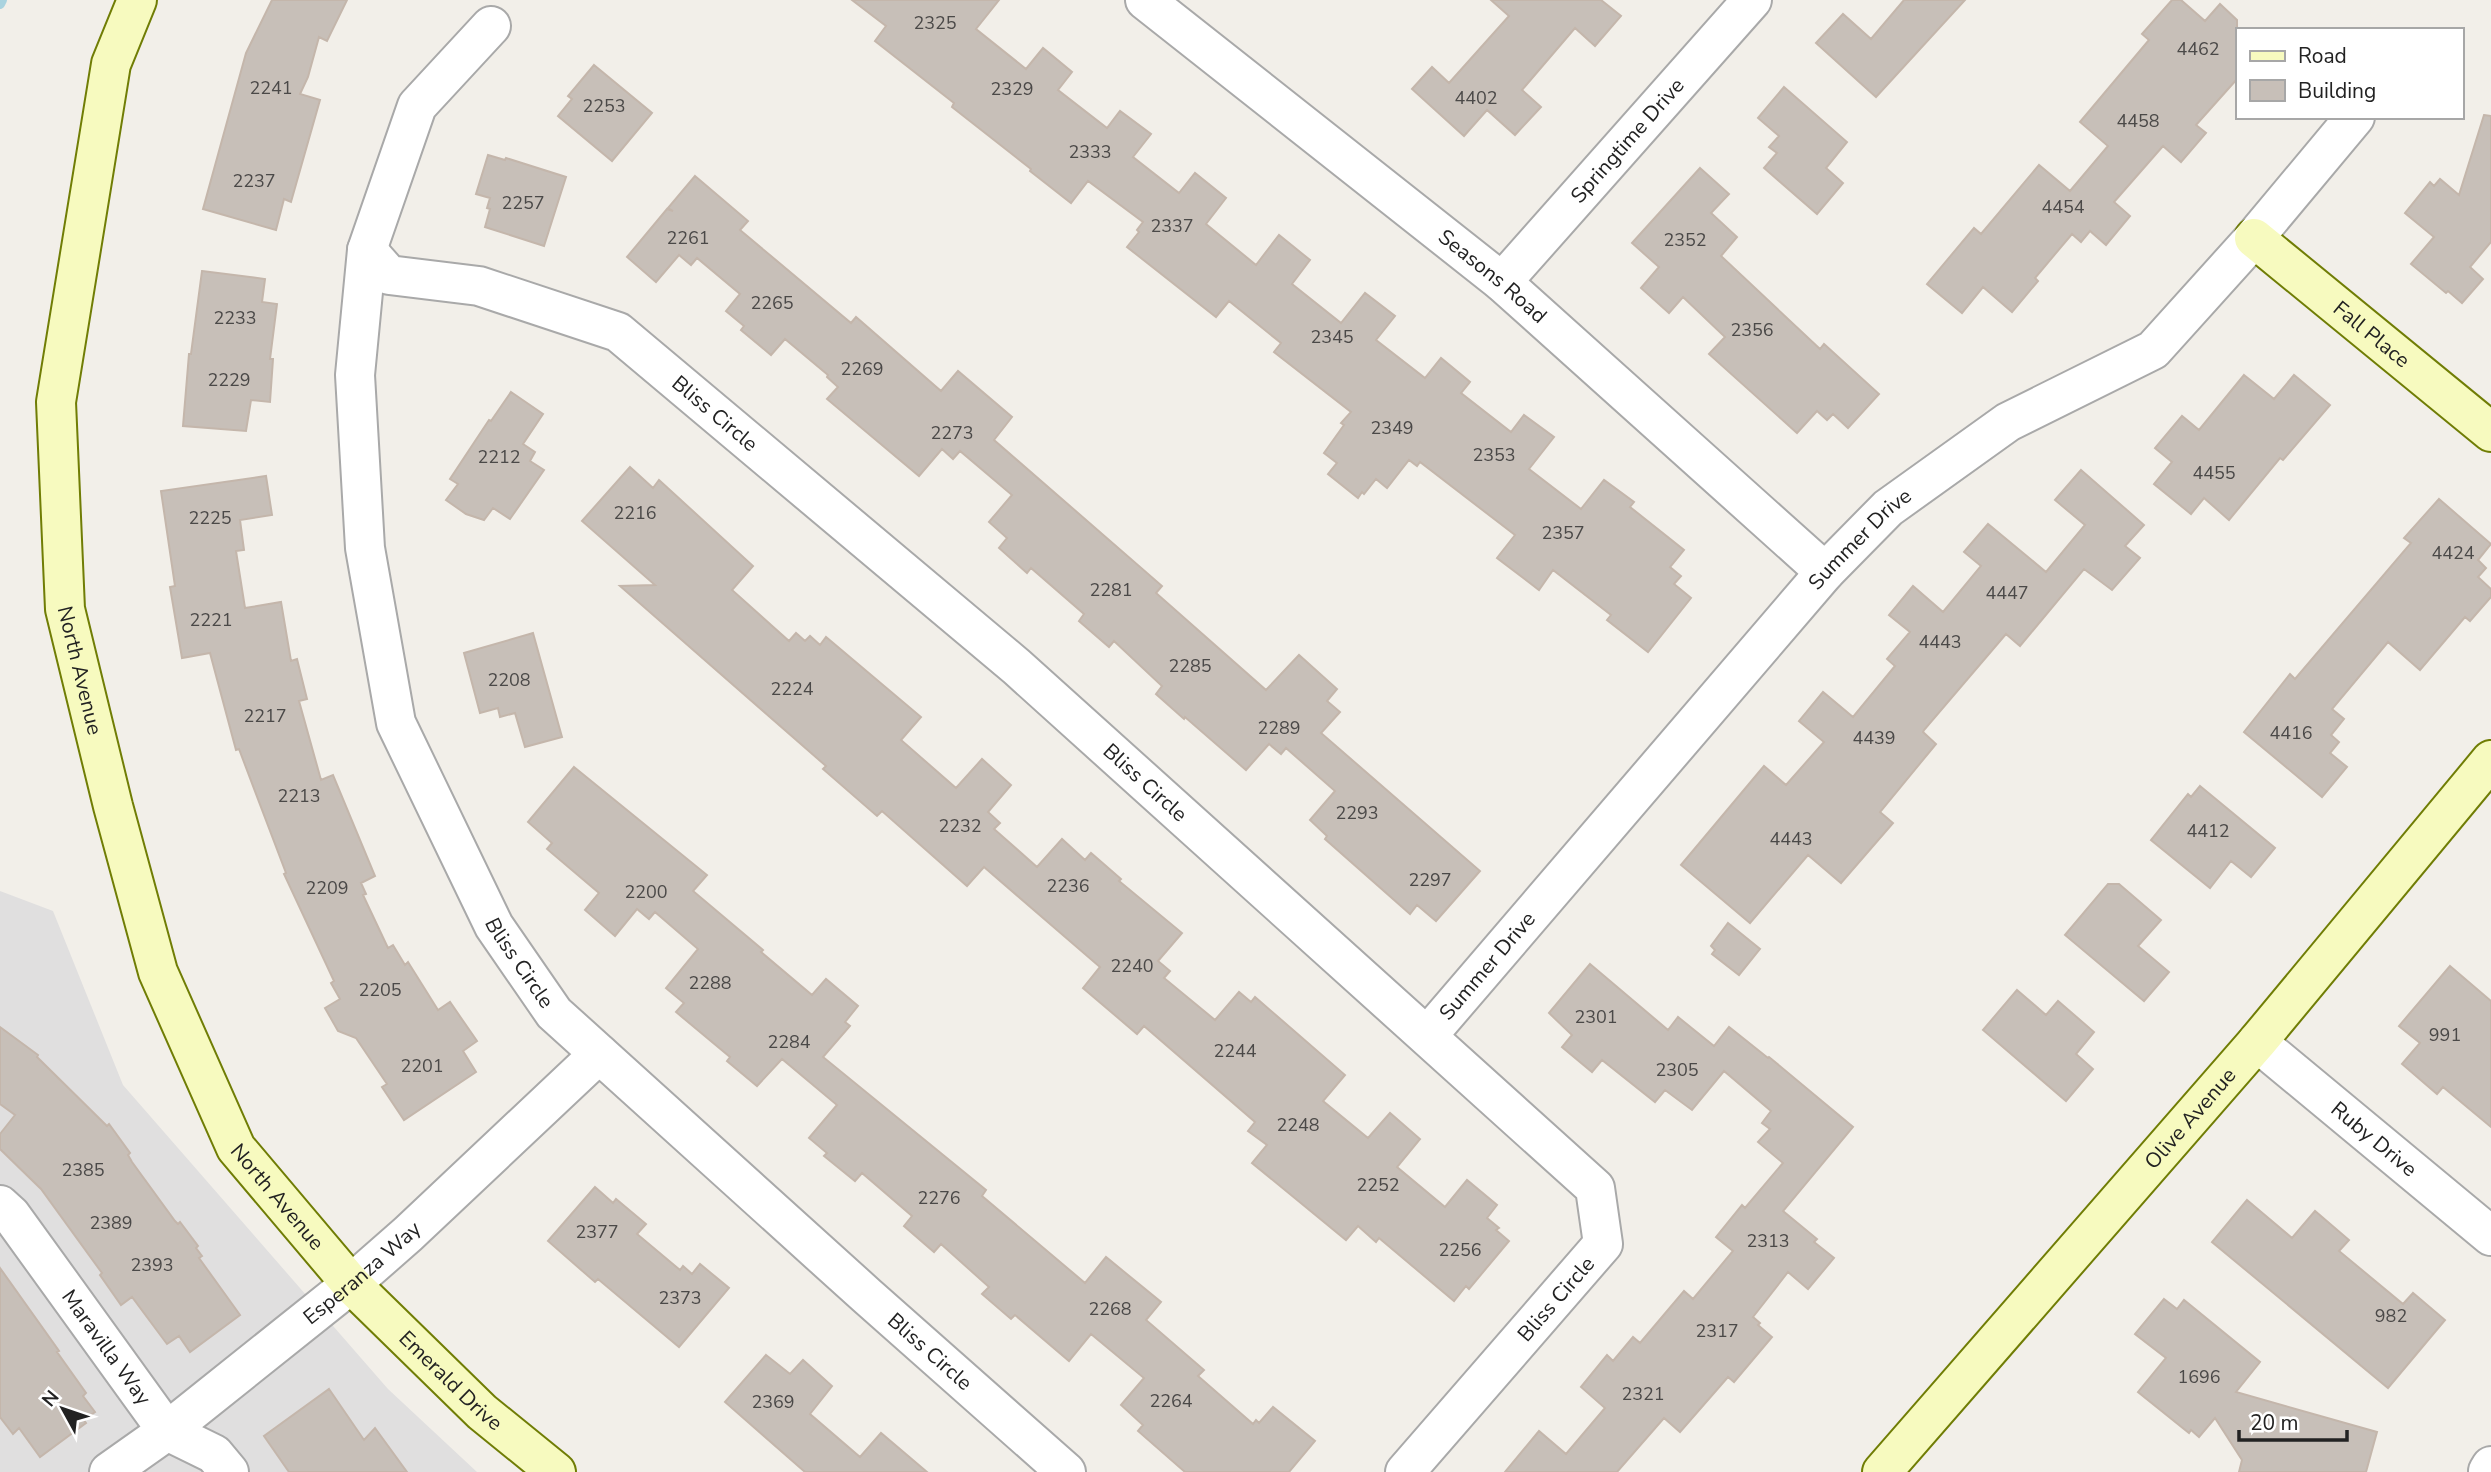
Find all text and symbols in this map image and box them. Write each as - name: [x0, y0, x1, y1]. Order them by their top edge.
- house number: 2325: [913, 11, 957, 35]
- legend: [2236, 28, 2463, 119]
- house number: 4462: [2176, 37, 2220, 61]
- text: Road: [2298, 42, 2347, 70]
- street label: Springtime Drive: [1564, 72, 1690, 209]
- house number: 2241: [249, 76, 293, 100]
- house number: 2329: [990, 77, 1034, 101]
- text: Building: [2298, 77, 2376, 105]
- house number: 4402: [1454, 86, 1498, 110]
- house number: 2253: [582, 94, 626, 118]
- house number: 4458: [2116, 109, 2160, 133]
- house number: 2333: [1068, 140, 1112, 164]
- house number: 2237: [232, 169, 276, 193]
- house number: 2257: [501, 191, 545, 215]
- house number: 4454: [2041, 195, 2085, 219]
- house number: 2337: [1150, 214, 1194, 238]
- street label: Seasons Road: [1432, 223, 1553, 330]
- house number: 2261: [666, 226, 710, 250]
- house number: 2352: [1663, 228, 1707, 252]
- house number: 2265: [750, 291, 794, 315]
- street label: Fall Place: [2327, 294, 2416, 374]
- house number: 2233: [213, 306, 257, 330]
- house number: 2356: [1730, 318, 1774, 342]
- house number: 2345: [1310, 325, 1354, 349]
- house number: 2269: [840, 357, 884, 381]
- house number: 2229: [207, 368, 251, 392]
- street label: Bliss Circle: [666, 369, 764, 458]
- house number: 2349: [1370, 416, 1414, 440]
- house number: 2273: [930, 421, 974, 445]
- house number: 2353: [1472, 443, 1516, 467]
- house number: 2212: [477, 445, 521, 469]
- house number: 4455: [2192, 461, 2236, 485]
- street label: Summer Drive: [1802, 482, 1917, 596]
- house number: 2216: [613, 501, 657, 525]
- house number: 2225: [188, 506, 232, 530]
- house number: 2357: [1541, 521, 1585, 545]
- house number: 4424: [2431, 541, 2475, 565]
- house number: 2281: [1089, 578, 1133, 602]
- house number: 4447: [1985, 581, 2029, 605]
- street label: North Avenue: [51, 603, 109, 738]
- house number: 2221: [189, 608, 233, 632]
- house number: 4443: [1918, 630, 1962, 654]
- house number: 2285: [1168, 654, 1212, 678]
- house number: 2208: [487, 668, 531, 692]
- house number: 2224: [770, 677, 814, 701]
- house number: 2217: [243, 704, 287, 728]
- house number: 2289: [1257, 716, 1301, 740]
- house number: 4416: [2269, 721, 2313, 745]
- house number: 4439: [1852, 726, 1896, 750]
- street label: Bliss Circle: [1097, 737, 1193, 828]
- house number: 2213: [277, 784, 321, 808]
- house number: 2293: [1335, 801, 1379, 825]
- house number: 2232: [938, 814, 982, 838]
- house number: 4412: [2186, 819, 2230, 843]
- house number: 4443: [1769, 827, 1813, 851]
- house number: 2297: [1408, 868, 1452, 892]
- house number: 2236: [1046, 874, 1090, 898]
- house number: 2209: [305, 876, 349, 900]
- house number: 2200: [624, 880, 668, 904]
- street label: Summer Drive: [1433, 906, 1542, 1026]
- street label: Bliss Circle: [478, 913, 560, 1014]
- house number: 2240: [1110, 954, 1154, 978]
- house number: 2288: [688, 971, 732, 995]
- house number: 2205: [358, 978, 402, 1002]
- house number: 2301: [1574, 1005, 1618, 1029]
- house number: 991: [2429, 1023, 2461, 1047]
- house number: 2284: [767, 1030, 811, 1054]
- house number: 2244: [1213, 1039, 1257, 1063]
- house number: 2201: [400, 1054, 444, 1078]
- house number: 2305: [1655, 1058, 1699, 1082]
- street label: Olive Avenue: [2138, 1062, 2242, 1175]
- street label: Ruby Drive: [2325, 1095, 2423, 1183]
- house number: 2248: [1276, 1113, 1320, 1137]
- street label: North Avenue: [224, 1138, 330, 1256]
- house number: 2385: [61, 1158, 105, 1182]
- house number: 2252: [1356, 1173, 1400, 1197]
- house number: 2276: [917, 1186, 961, 1210]
- house number: 2389: [89, 1211, 133, 1235]
- street label: Esperanza Way: [297, 1215, 427, 1331]
- house number: 2377: [575, 1220, 619, 1244]
- house number: 2313: [1746, 1229, 1790, 1253]
- house number: 2256: [1438, 1238, 1482, 1262]
- street label: Bliss Circle: [1511, 1250, 1601, 1348]
- house number: 2393: [130, 1253, 174, 1277]
- street label: Maravilla Way: [55, 1284, 158, 1411]
- house number: 2373: [658, 1286, 702, 1310]
- house number: 2268: [1088, 1297, 1132, 1321]
- house number: 982: [2375, 1304, 2407, 1328]
- street label: Bliss Circle: [882, 1306, 978, 1397]
- house number: 2317: [1695, 1319, 1739, 1343]
- street label: Emerald Drive: [393, 1324, 508, 1437]
- house number: 1696: [2177, 1365, 2221, 1389]
- north arrow: [28, 1374, 98, 1444]
- house number: 2321: [1621, 1382, 1665, 1406]
- text: N: [36, 1385, 65, 1413]
- house number: 2264: [1149, 1389, 1193, 1413]
- house number: 2369: [751, 1390, 795, 1414]
- scale bar: [2239, 1398, 2348, 1442]
- text: 20 m: [2250, 1409, 2299, 1437]

